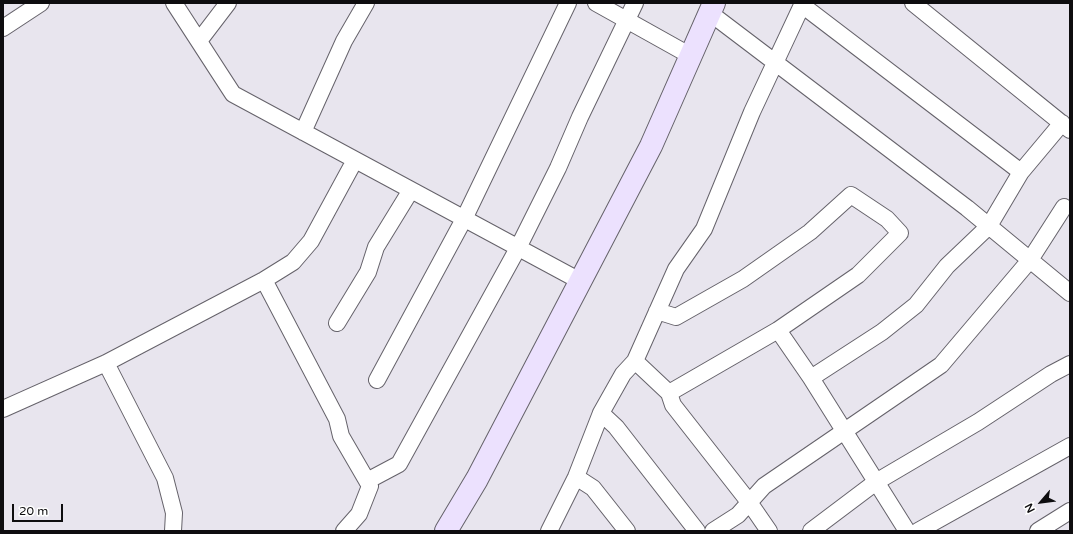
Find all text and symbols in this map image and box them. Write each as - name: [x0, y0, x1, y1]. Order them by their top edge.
- north arrow: [1021, 482, 1061, 522]
- scale bar: [14, 496, 65, 522]
- text: N: [1022, 501, 1038, 515]
- text: 20 m: [19, 504, 48, 518]

